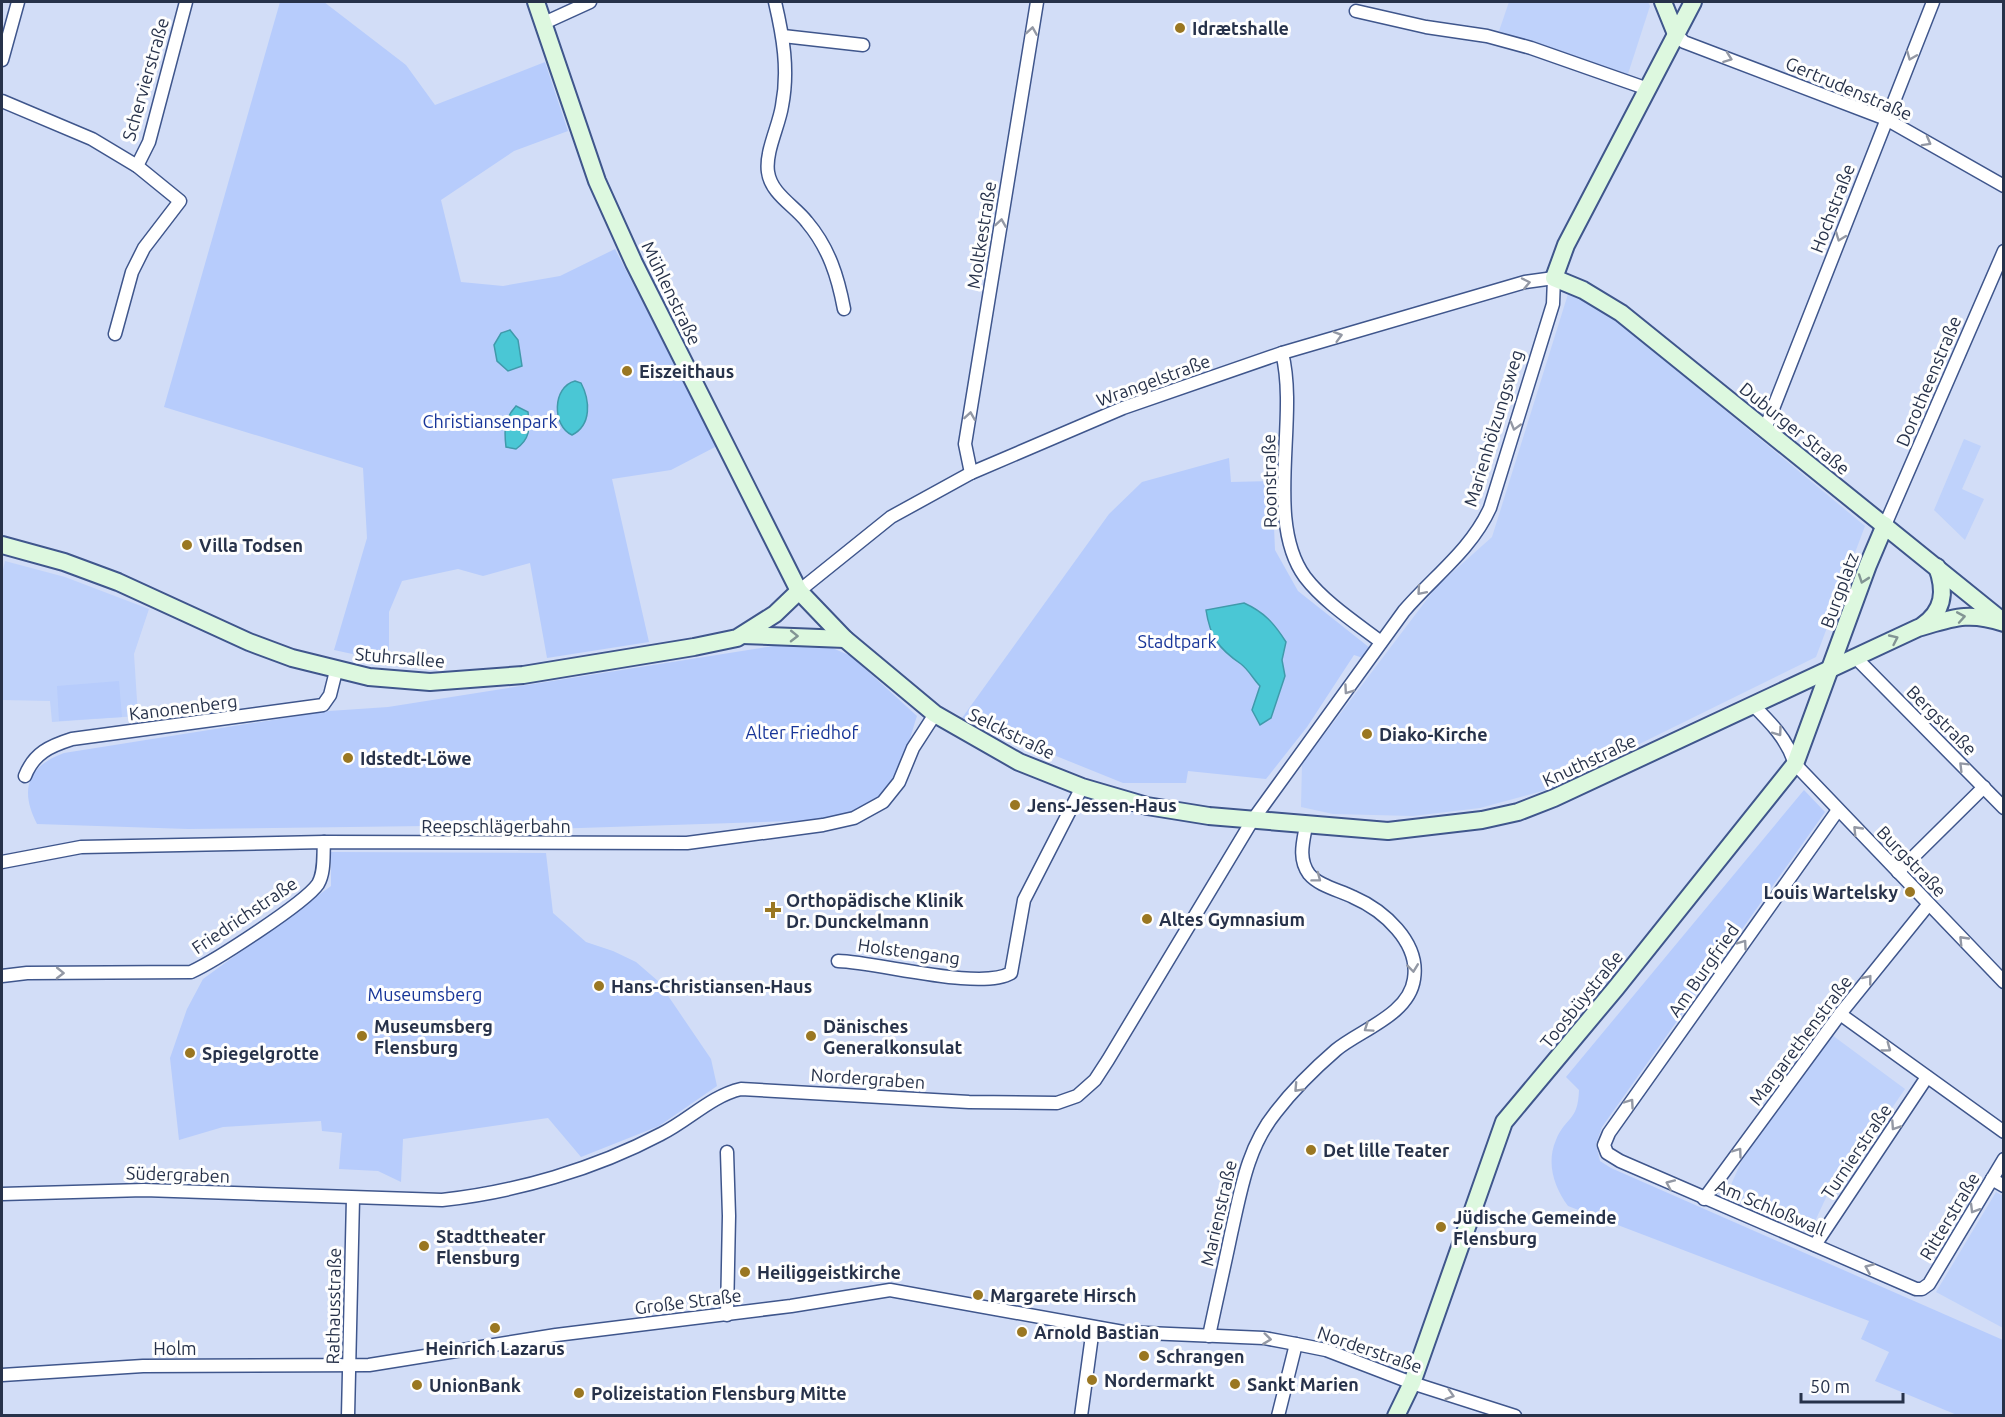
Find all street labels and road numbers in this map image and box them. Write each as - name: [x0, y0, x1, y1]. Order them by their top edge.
- street label: Schervierstraße: [118, 15, 172, 143]
- street label: Gertrudenstraße: [1783, 52, 1915, 124]
- street label: Hochstraße: [1806, 161, 1858, 255]
- street label: Moltkestraße: [963, 180, 999, 290]
- street label: Mühlenstraße: [638, 238, 706, 348]
- street label: Dorotheenstraße: [1891, 313, 1965, 449]
- street label: Marienhölzungsweg: [1460, 347, 1526, 509]
- street label: Wrangelstraße: [1093, 350, 1213, 410]
- street label: Duburger Straße: [1736, 378, 1854, 478]
- street label: Roonstraße: [1258, 434, 1280, 528]
- street label: Burgplatz: [1816, 550, 1862, 630]
- street label: Stuhrsallee: [354, 643, 446, 671]
- street label: Bergstraße: [1903, 681, 1981, 759]
- street label: Kanonenberg: [128, 690, 238, 724]
- street label: Selckstraße: [966, 704, 1058, 762]
- street label: Knuthstraße: [1539, 730, 1639, 790]
- street label: Reepschlägerbahn: [421, 816, 571, 836]
- street label: Burgstraße: [1873, 821, 1951, 901]
- street label: Friedrichstraße: [188, 872, 300, 958]
- street label: Am Burgfried: [1664, 920, 1742, 1020]
- street label: Holstengang: [857, 934, 961, 968]
- street label: Toosbüystraße: [1536, 946, 1626, 1052]
- street label: Margarethenstraße: [1745, 971, 1855, 1109]
- street label: Nordergraben: [810, 1064, 926, 1092]
- street label: Turnierstraße: [1817, 1100, 1895, 1202]
- street label: Marienstraße: [1196, 1158, 1240, 1268]
- street label: Südergraben: [126, 1162, 230, 1186]
- street label: Ritterstraße: [1915, 1169, 1983, 1263]
- street label: Am Schloßwall: [1713, 1175, 1829, 1239]
- street label: Rathausstraße: [322, 1247, 344, 1365]
- street label: Große Straße: [633, 1285, 743, 1317]
- street label: Norderstraße: [1315, 1322, 1425, 1376]
- street label: Holm: [153, 1338, 197, 1358]

